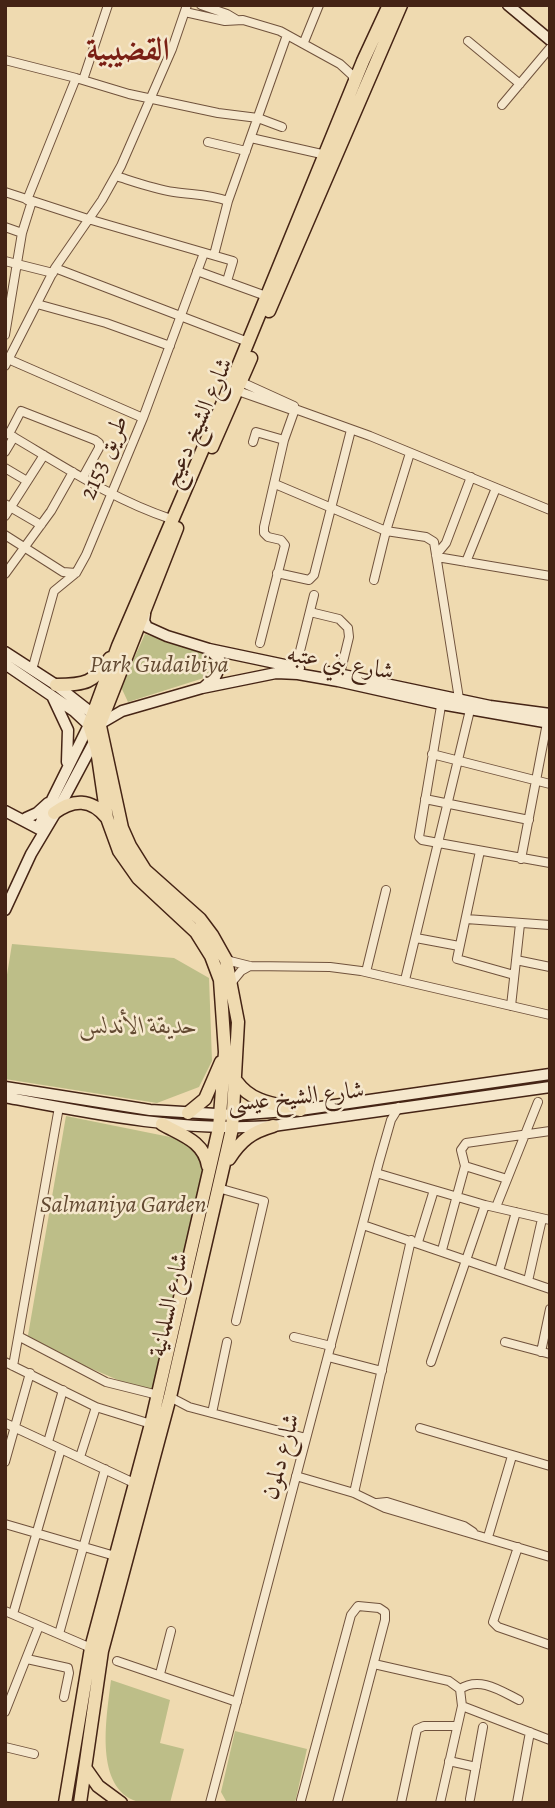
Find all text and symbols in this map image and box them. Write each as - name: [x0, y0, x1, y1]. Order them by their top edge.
- district label: القضيبية: [86, 33, 170, 71]
- street label: شارع الشيخ دعيج: [158, 354, 240, 492]
- street label: طريق 2153: [74, 412, 136, 504]
- street label: شارع بني عتبه: [284, 640, 396, 688]
- park label: Park Gudaibiya: [89, 652, 229, 680]
- park label: حديقة الأندلس: [79, 1013, 197, 1041]
- street label: شارع الشيخ عيسى: [226, 1077, 366, 1119]
- park label: Salmaniya Garden: [40, 1192, 206, 1220]
- street label: شارع السلمانية: [144, 1250, 196, 1360]
- street label: شارع دلمون: [257, 1411, 307, 1503]

